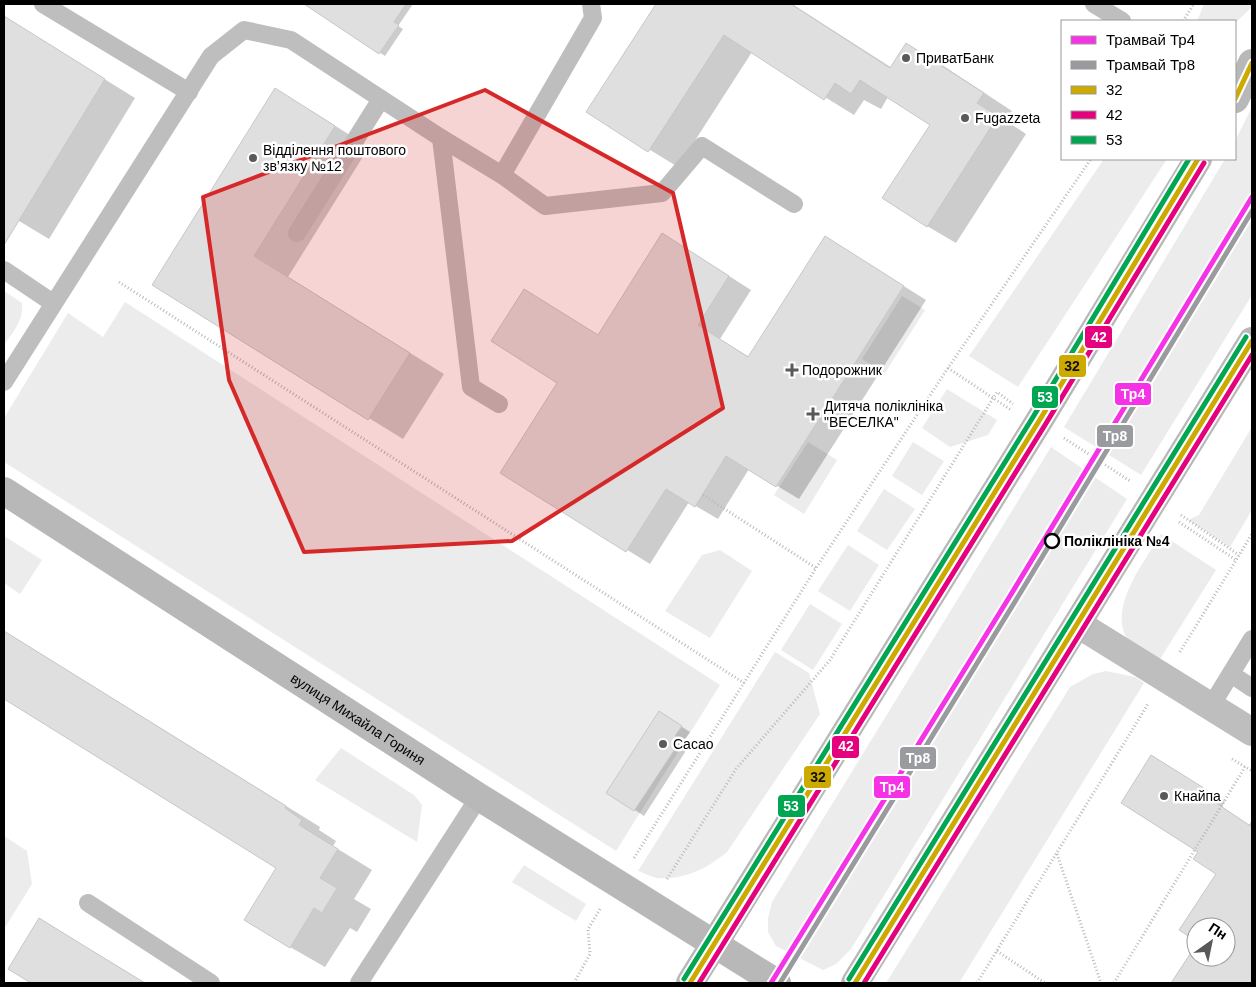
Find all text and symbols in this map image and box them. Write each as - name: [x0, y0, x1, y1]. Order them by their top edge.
- legend: [1061, 20, 1236, 160]
- text: Трамвай Тр4: [1106, 31, 1195, 48]
- place label: ПриватБанк: [916, 50, 995, 66]
- marker: ПриватБанк: [900, 52, 912, 64]
- text: Трамвай Тр8: [1106, 56, 1195, 73]
- text: 32: [1106, 81, 1123, 98]
- text: 42: [1106, 106, 1123, 123]
- place label: Fugazzeta: [975, 110, 1041, 126]
- marker: Fugazzeta: [959, 112, 971, 124]
- text: 53: [1106, 131, 1123, 148]
- place label: Відділення поштового зв’язку №12: [263, 142, 406, 174]
- marker: Відділення поштового зв’язку №12: [247, 152, 259, 164]
- line badge: 42: [1084, 325, 1113, 349]
- text: 42: [1091, 329, 1107, 345]
- line badge: 32: [1058, 354, 1087, 378]
- text: 32: [1064, 358, 1080, 374]
- place label: Подорожник: [802, 362, 883, 378]
- marker: Подорожник: [786, 364, 798, 376]
- line badge: Тр4: [1114, 382, 1152, 406]
- line badge: 53: [1031, 385, 1059, 409]
- text: Тр4: [1121, 386, 1145, 402]
- text: 53: [1037, 389, 1053, 405]
- place label: Дитяча поліклініка "ВЕСЕЛКА": [824, 398, 943, 430]
- marker: Дитяча поліклініка "ВЕСЕЛКА": [806, 407, 820, 421]
- line badge: Тр8: [1096, 424, 1134, 448]
- text: Тр8: [1103, 428, 1127, 444]
- marker: Поліклініка №4: [1044, 533, 1060, 549]
- place label: Поліклініка №4: [1064, 533, 1170, 549]
- street label: вулиця Михайла Гориня: [288, 670, 428, 768]
- line badge: 42: [831, 735, 860, 759]
- place label: Cacao: [673, 736, 714, 752]
- marker: Cacao: [657, 738, 669, 750]
- text: 42: [838, 738, 854, 754]
- line badge: Тр8: [899, 746, 937, 770]
- text: Тр8: [906, 750, 930, 766]
- line badge: 32: [803, 765, 832, 789]
- text: 32: [810, 769, 826, 785]
- line badge: Тр4: [873, 775, 911, 799]
- text: Тр4: [880, 779, 904, 795]
- place label: Кнайпа: [1174, 788, 1221, 804]
- marker: Кнайпа: [1158, 790, 1170, 802]
- line badge: 53: [777, 794, 806, 818]
- text: 53: [783, 798, 799, 814]
- north arrow: [1186, 917, 1236, 967]
- text: Пн: [1206, 919, 1230, 943]

